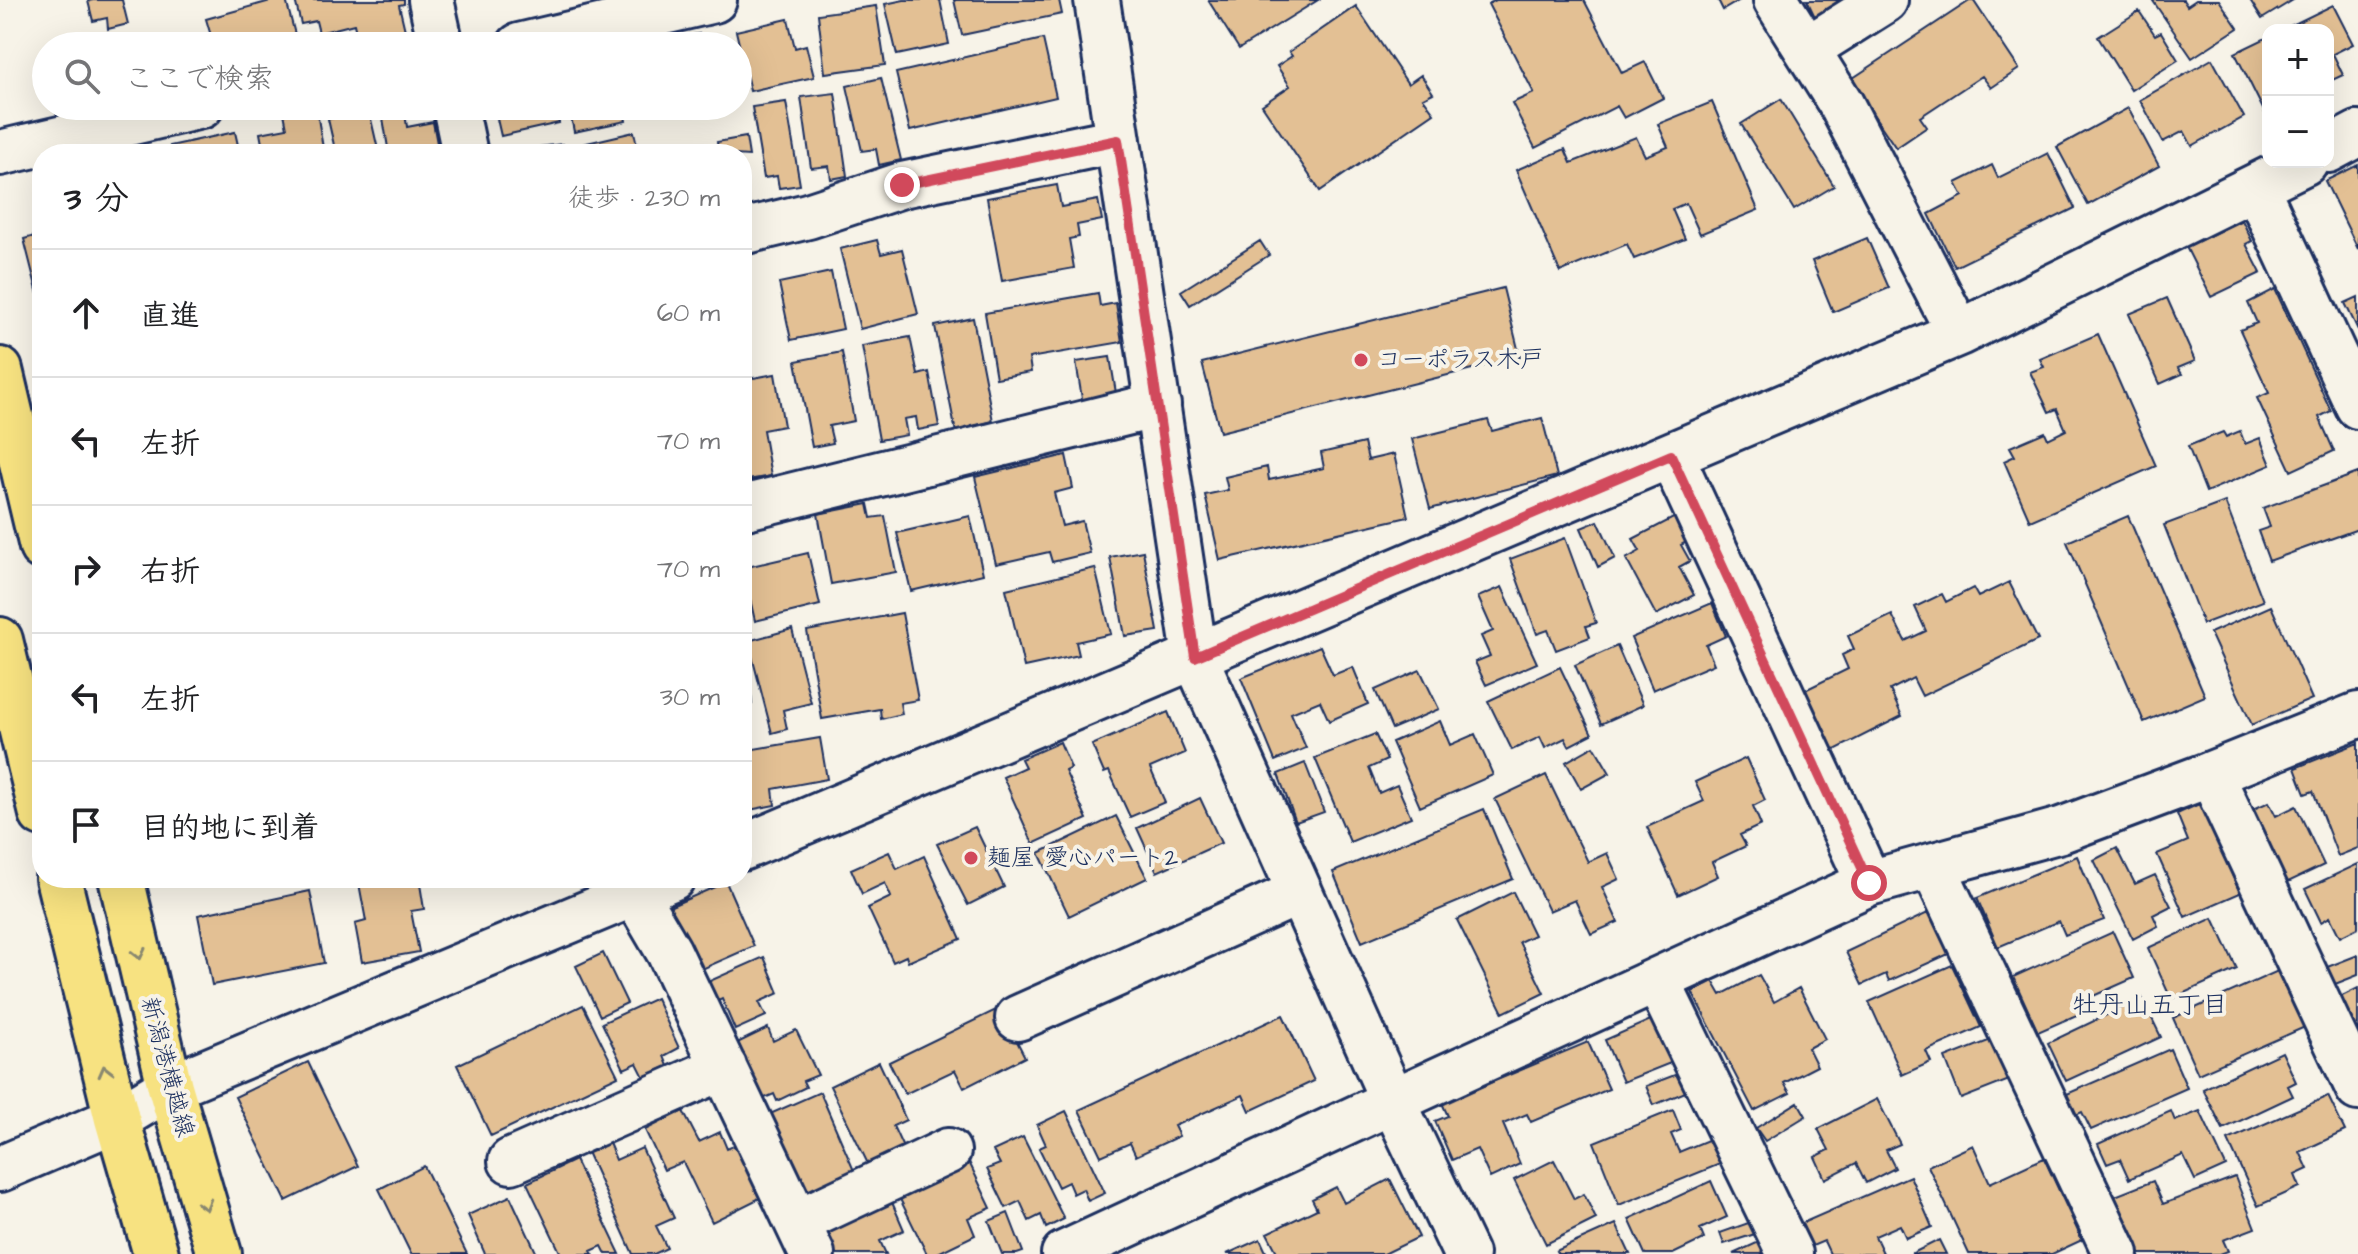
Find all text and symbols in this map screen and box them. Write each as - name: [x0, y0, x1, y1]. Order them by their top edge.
- map controls: [2262, 24, 2334, 168]
- button: +: [2262, 24, 2334, 96]
- search box: [32, 32, 752, 120]
- icon: search: [60, 54, 104, 98]
- text: ここで検索: [124, 58, 274, 100]
- button: −: [2262, 96, 2334, 168]
- route end: [884, 167, 920, 203]
- text: 3 分: [64, 175, 129, 223]
- text: 徒歩 · 230 m: [568, 180, 720, 216]
- icon: ahead: [64, 291, 108, 335]
- text: 直進: [140, 295, 200, 337]
- text: 60 m: [657, 295, 720, 331]
- place label: コーポラス木戸: [1377, 343, 1544, 377]
- marker: コーポラス木戸: [1352, 351, 1370, 369]
- icon: left: [64, 419, 108, 463]
- text: 左折: [140, 423, 200, 465]
- text: 70 m: [657, 423, 720, 459]
- icon: right: [64, 547, 108, 591]
- text: 右折: [140, 551, 200, 593]
- text: 70 m: [657, 551, 720, 587]
- icon: left: [64, 675, 108, 719]
- text: 左折: [140, 679, 200, 721]
- text: 30 m: [660, 679, 720, 715]
- icon: arrive: [64, 803, 108, 847]
- text: 目的地に到着: [140, 807, 320, 849]
- place label: 麺屋 愛心パート2: [987, 841, 1179, 875]
- marker: 麺屋 愛心パート2: [962, 849, 980, 867]
- route start: [1851, 865, 1887, 901]
- one-way arrow: [129, 947, 146, 960]
- district label: 牡丹山五丁目: [2072, 987, 2228, 1023]
- street label: 新潟港横越線: [132, 993, 202, 1141]
- one-way arrow: [98, 1064, 115, 1078]
- one-way arrow: [196, 1198, 212, 1212]

